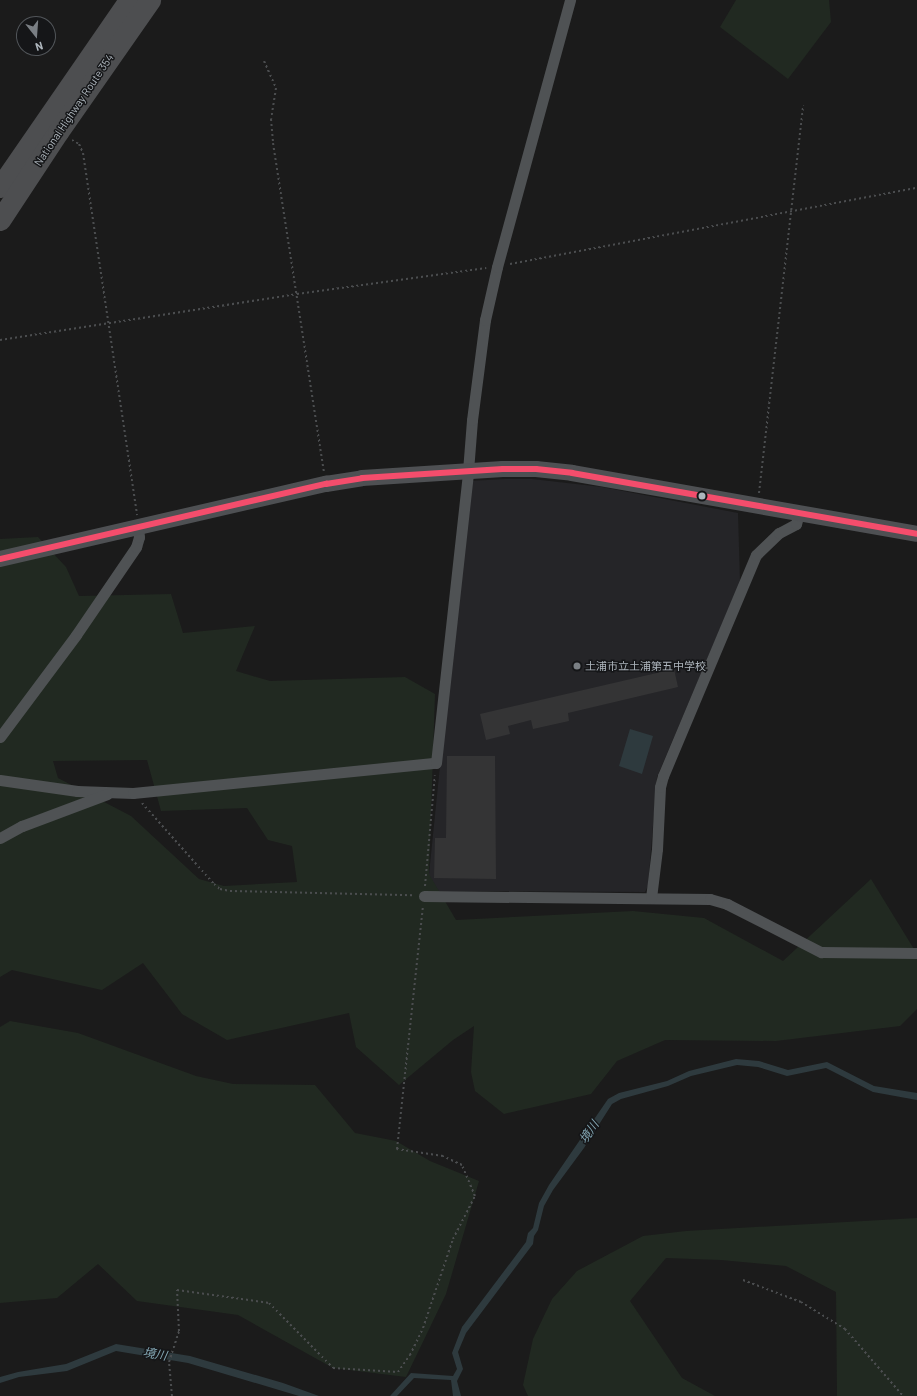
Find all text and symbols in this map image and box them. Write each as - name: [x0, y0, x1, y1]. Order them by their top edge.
- north arrow: [16, 16, 56, 56]
- text: N: [34, 40, 45, 54]
- street label: National Highway Route 354: [32, 51, 116, 169]
- unlabelled marker: [697, 491, 707, 501]
- place label: 土浦市立土浦第五中学校: [585, 659, 706, 673]
- marker: 土浦市立土浦第五中学校: [572, 661, 582, 671]
- water label: 境川: [576, 1118, 602, 1146]
- water label: 境川: [142, 1345, 168, 1363]

